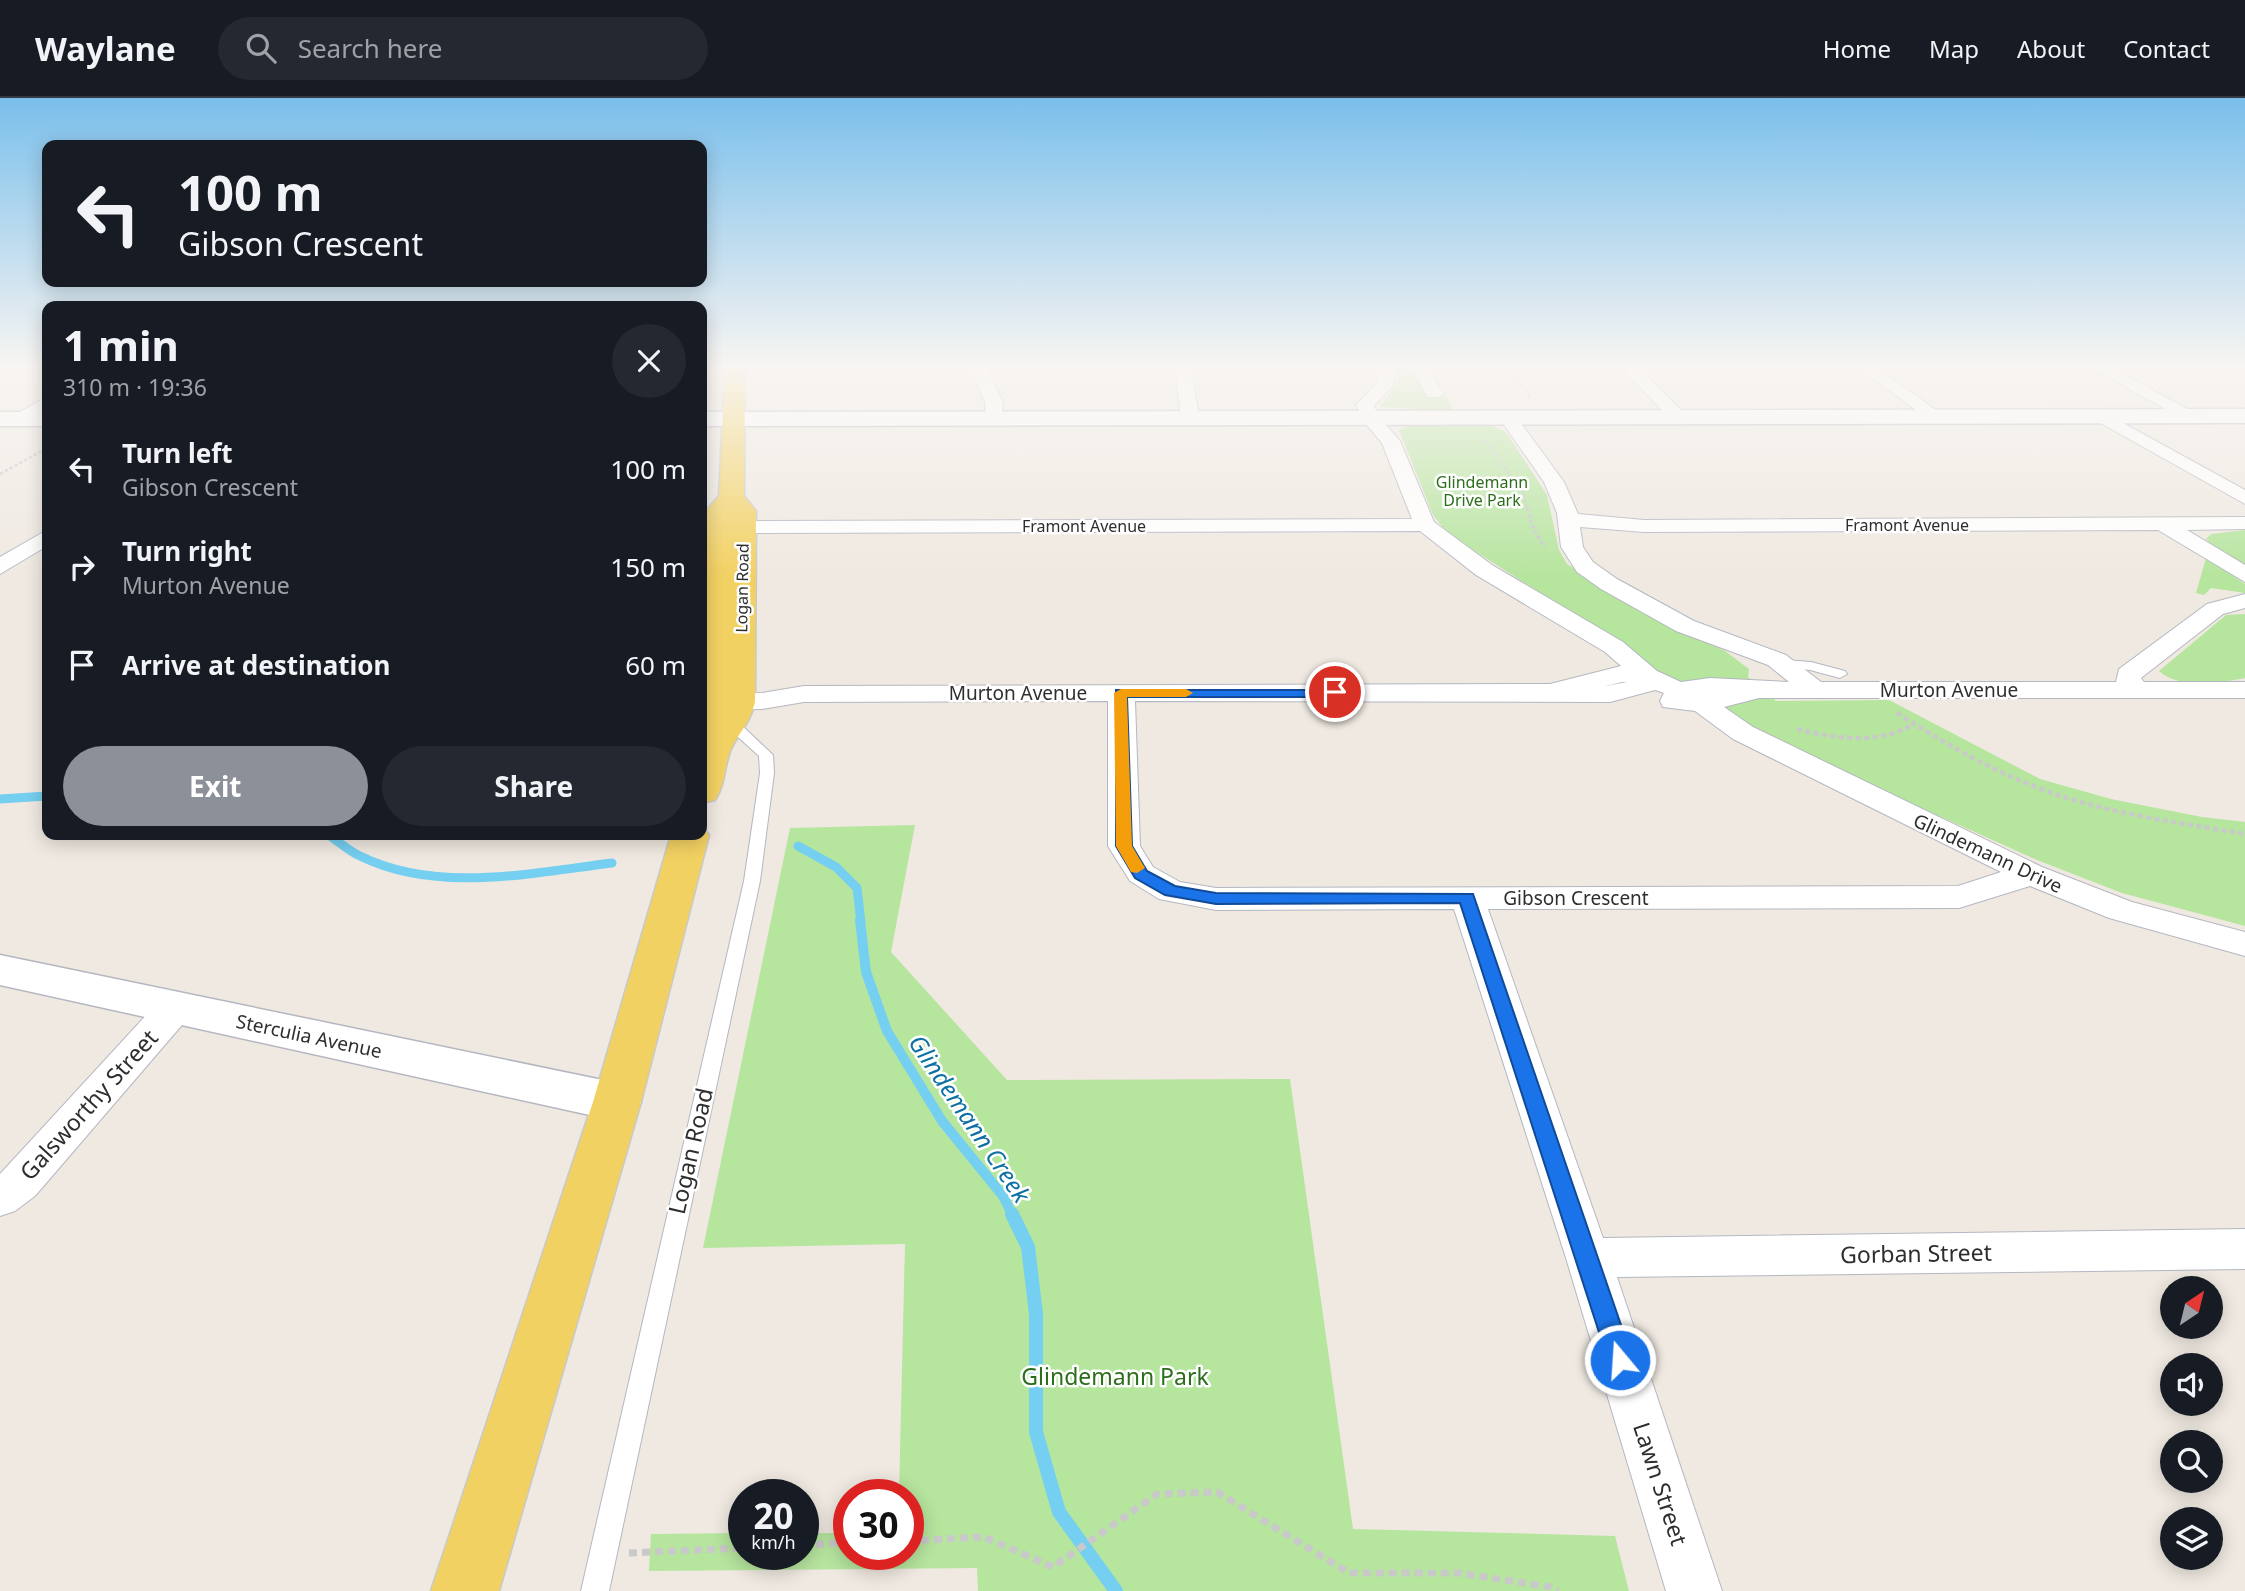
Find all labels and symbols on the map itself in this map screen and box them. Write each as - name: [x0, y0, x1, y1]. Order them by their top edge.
- park label: Glindemann Drive Park: [1436, 471, 1528, 511]
- street label: Framont Avenue: [1845, 514, 1969, 536]
- street label: Framont Avenue: [1022, 515, 1146, 537]
- street label: Logan Road: [730, 543, 754, 633]
- pin: [1305, 662, 1365, 722]
- street label: Murton Avenue: [1880, 677, 2018, 703]
- street label: Murton Avenue: [949, 680, 1087, 706]
- street label: Glindemann Drive: [1909, 807, 2067, 899]
- street label: Gibson Crescent: [1503, 885, 1649, 911]
- street label: Sterculia Avenue: [234, 1008, 384, 1064]
- street label: Galsworthy Street: [12, 1022, 165, 1187]
- water label: Glindemann Creek: [902, 1028, 1039, 1210]
- street label: Logan Road: [660, 1085, 720, 1217]
- street label: Gorban Street: [1840, 1236, 1992, 1270]
- north arrow: [2160, 1276, 2222, 1339]
- position arrow: [1583, 1323, 1657, 1397]
- park label: Glindemann Park: [1021, 1360, 1209, 1392]
- street label: Lawn Street: [1626, 1418, 1696, 1549]
- speed limit sign: 30: [833, 1479, 924, 1570]

